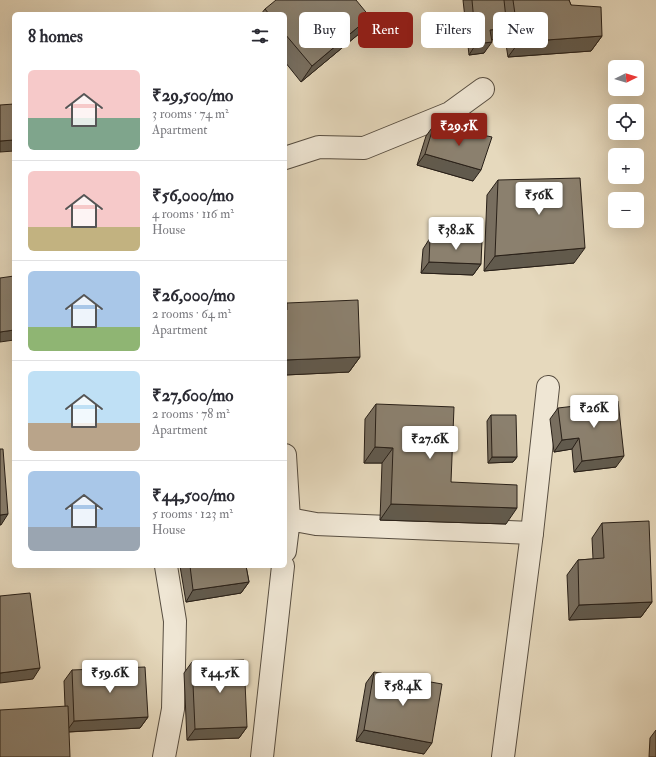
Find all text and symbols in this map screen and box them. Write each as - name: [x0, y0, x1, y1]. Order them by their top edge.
- chip: Buy: [299, 12, 350, 48]
- chip: Rent: [358, 12, 413, 48]
- chip: Filters: [421, 12, 485, 48]
- chip: New: [493, 12, 548, 48]
- icon: filters: [249, 25, 271, 47]
- text: 8 homes: [28, 26, 83, 47]
- north arrow: [608, 60, 644, 96]
- map controls: [608, 60, 644, 228]
- text: ₹29,500/mo: [152, 85, 233, 106]
- icon: home: [60, 86, 108, 134]
- button: locate: [608, 104, 644, 140]
- text: 3 rooms · 74 m²: [152, 106, 229, 122]
- pin: ₹29.5K: [426, 113, 492, 147]
- text: ₹29.5K: [440, 118, 478, 134]
- text: Apartment: [152, 122, 208, 138]
- button: +: [608, 148, 644, 184]
- pin: ₹56K: [515, 182, 563, 216]
- text: ₹56,000/mo: [152, 185, 234, 206]
- icon: home: [60, 187, 108, 235]
- text: ₹56K: [525, 187, 553, 203]
- button: −: [608, 192, 644, 228]
- text: 4 rooms · 116 m²: [152, 206, 234, 222]
- pin: ₹38.2K: [423, 217, 489, 251]
- text: House: [152, 222, 185, 238]
- text: ₹38.2K: [438, 222, 474, 238]
- text: ₹26,000/mo: [152, 285, 235, 306]
- icon: home: [60, 287, 108, 335]
- text: 2 rooms · 64 m²: [152, 306, 231, 322]
- text: Apartment: [152, 322, 208, 338]
- text: ₹27,600/mo: [152, 385, 234, 406]
- icon: home: [60, 387, 108, 435]
- pin: ₹26K: [570, 395, 618, 429]
- text: ₹26K: [579, 400, 609, 416]
- text: 2 rooms · 78 m²: [152, 406, 230, 422]
- text: Apartment: [152, 422, 208, 438]
- pin: ₹27.6K: [397, 426, 463, 460]
- text: ₹27.6K: [411, 431, 449, 447]
- text: ₹44,500/mo: [152, 485, 235, 506]
- icon: home: [60, 487, 108, 535]
- text: 5 rooms · 123 m²: [152, 506, 233, 522]
- text: House: [152, 522, 185, 538]
- pin: ₹59.6K: [77, 660, 143, 694]
- pin: ₹44.5K: [187, 660, 253, 694]
- text: ₹59.6K: [91, 665, 129, 681]
- text: ₹44.5K: [201, 665, 239, 681]
- pin: ₹58.4K: [370, 673, 436, 707]
- text: ₹58.4K: [384, 678, 422, 694]

